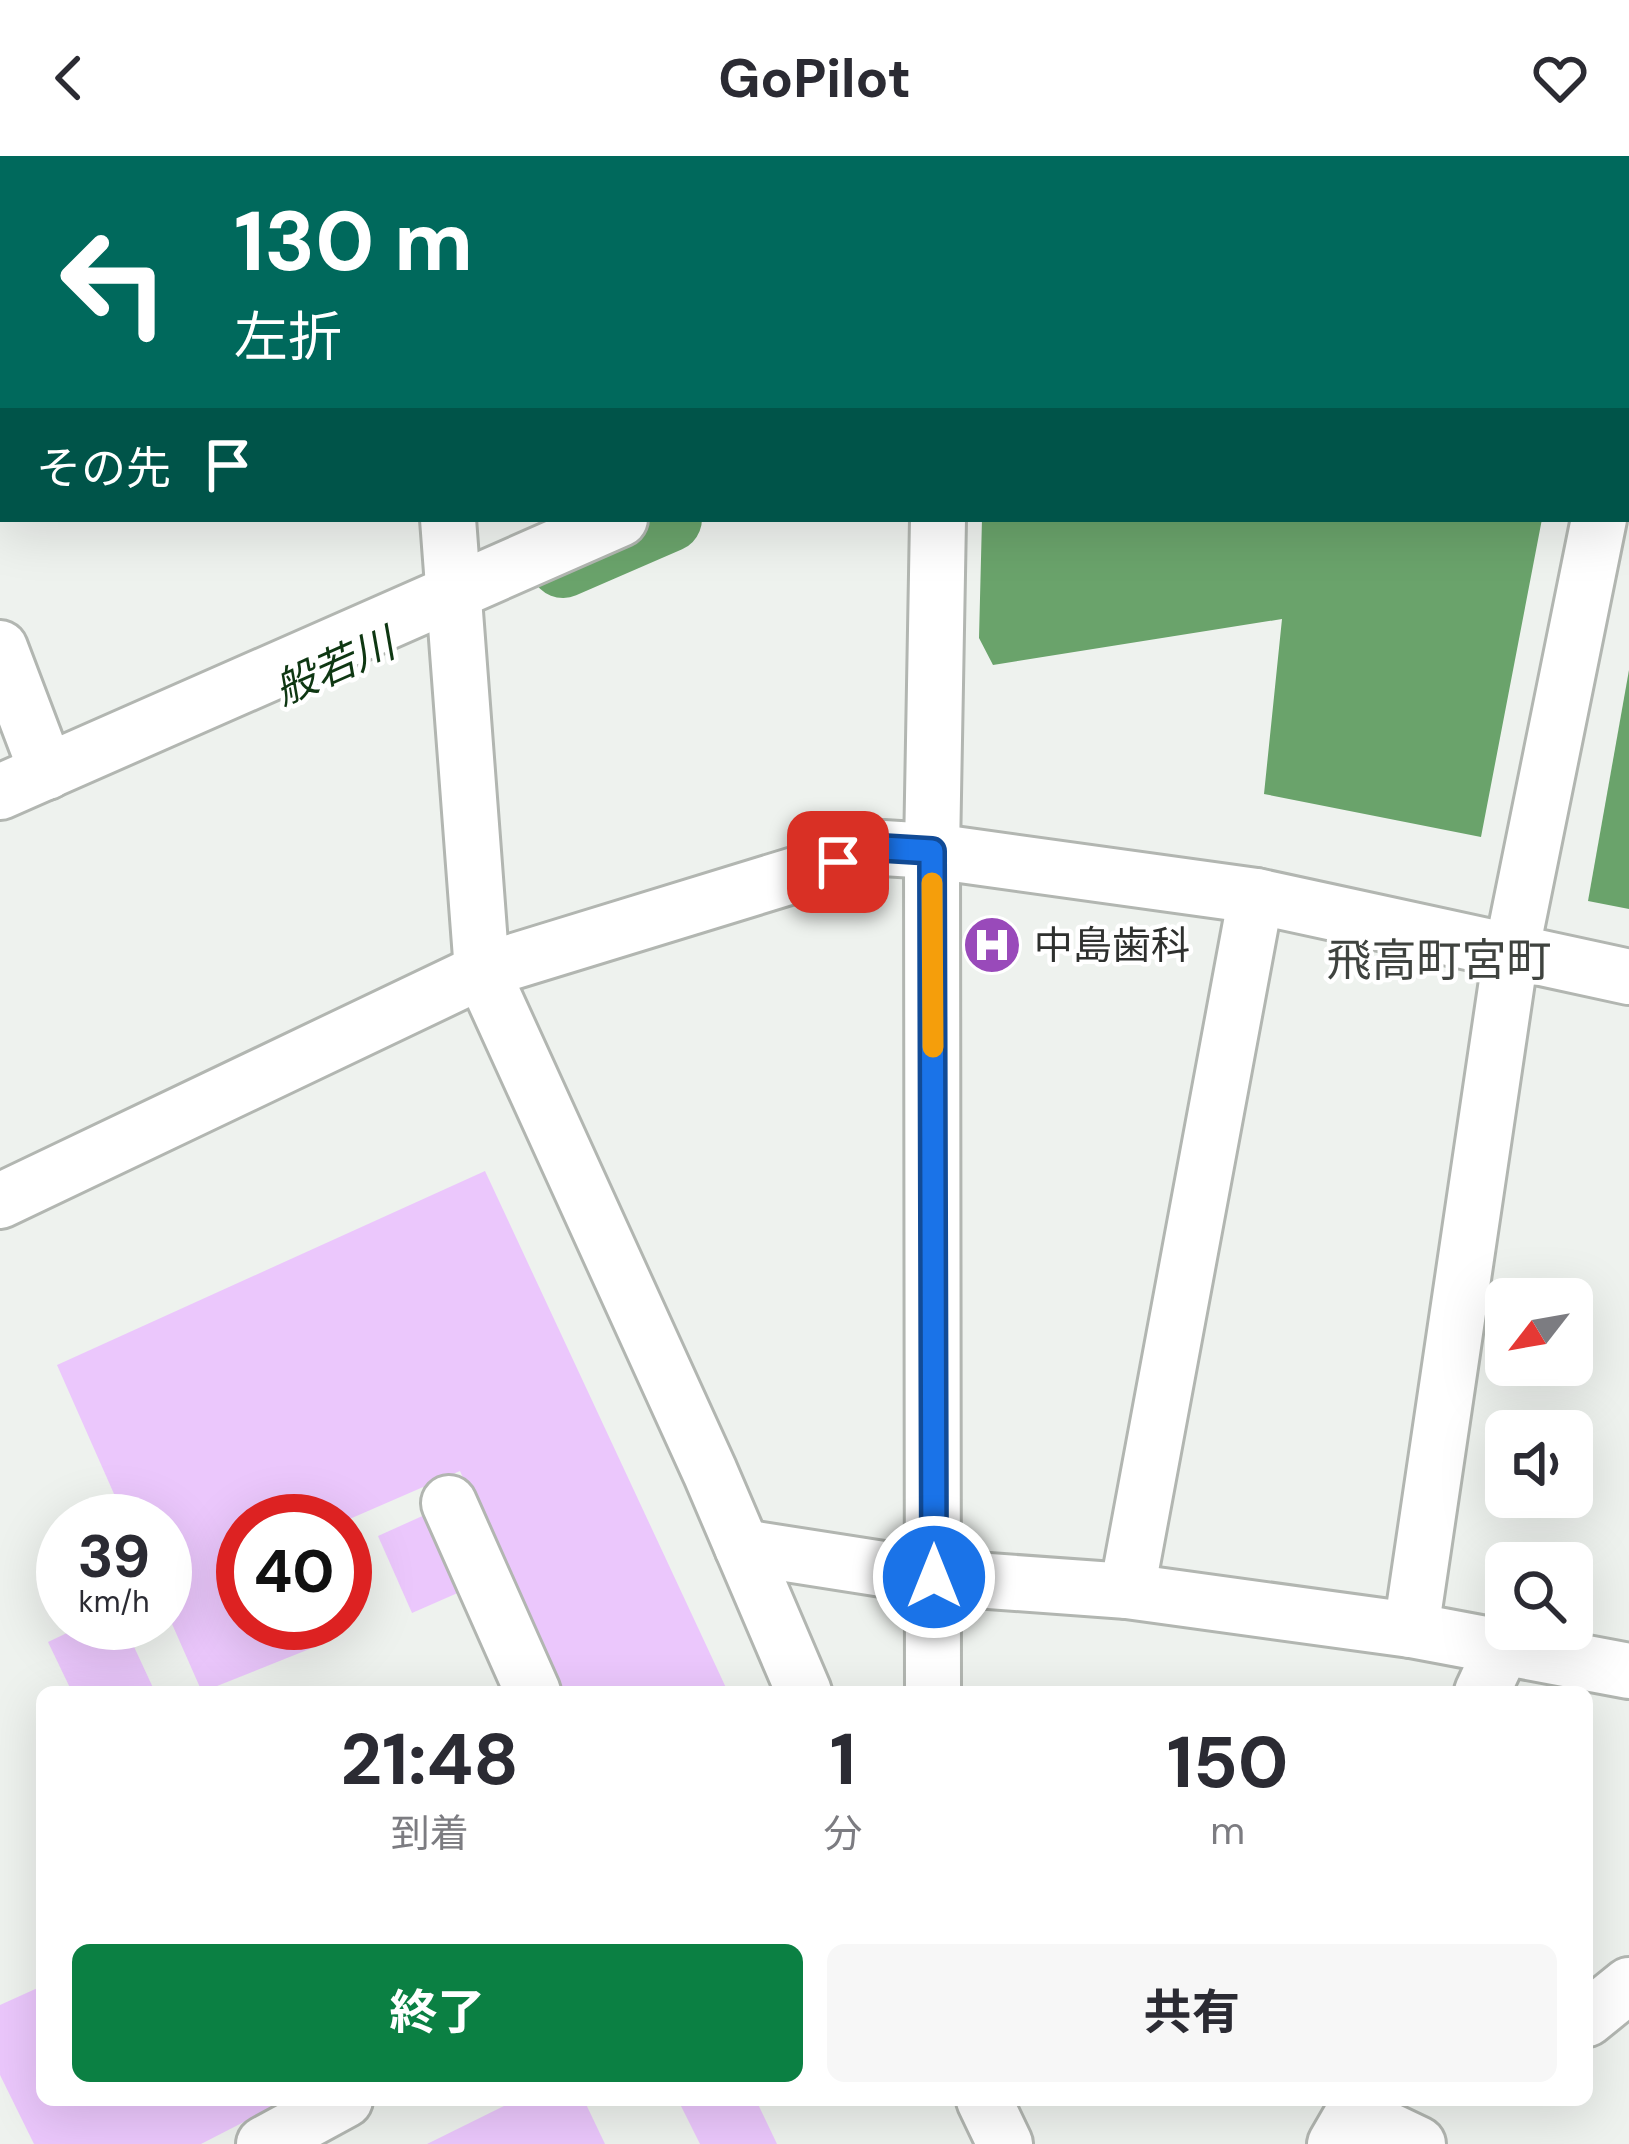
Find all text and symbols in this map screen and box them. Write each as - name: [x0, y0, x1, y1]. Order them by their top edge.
- text: GoPilot: [718, 43, 911, 114]
- icon: back: [36, 45, 102, 111]
- icon: heart: [1527, 45, 1593, 111]
- text: 130 m: [234, 187, 473, 296]
- icon: left: [36, 204, 192, 360]
- text: 左折: [234, 302, 342, 373]
- icon: arrive: [195, 432, 261, 498]
- text: その先: [36, 439, 171, 498]
- water label: 般若川: [265, 614, 407, 717]
- pin: [787, 811, 889, 913]
- icon: arrive: [805, 829, 871, 895]
- hospital icon: 中島歯科: [961, 914, 1023, 976]
- place label: 中島歯科: [1034, 920, 1190, 971]
- district label: 飛高町宮町: [1326, 931, 1552, 990]
- north arrow: [1485, 1278, 1593, 1386]
- map controls: [1485, 1278, 1593, 1650]
- button: sound: [1485, 1410, 1593, 1518]
- speed limit sign: 40: [216, 1494, 372, 1650]
- position arrow: [871, 1514, 997, 1640]
- text: 39: [78, 1517, 150, 1596]
- button: search: [1485, 1542, 1593, 1650]
- text: km/h: [79, 1582, 149, 1621]
- text: 21:48: [340, 1713, 519, 1806]
- text: 1: [830, 1713, 856, 1806]
- text: 150: [1167, 1716, 1289, 1809]
- text: m: [1210, 1805, 1245, 1856]
- text: 到着: [391, 1808, 469, 1859]
- text: 分: [823, 1808, 862, 1859]
- button: 終了: [72, 1944, 803, 2082]
- button: 共有: [827, 1944, 1557, 2082]

